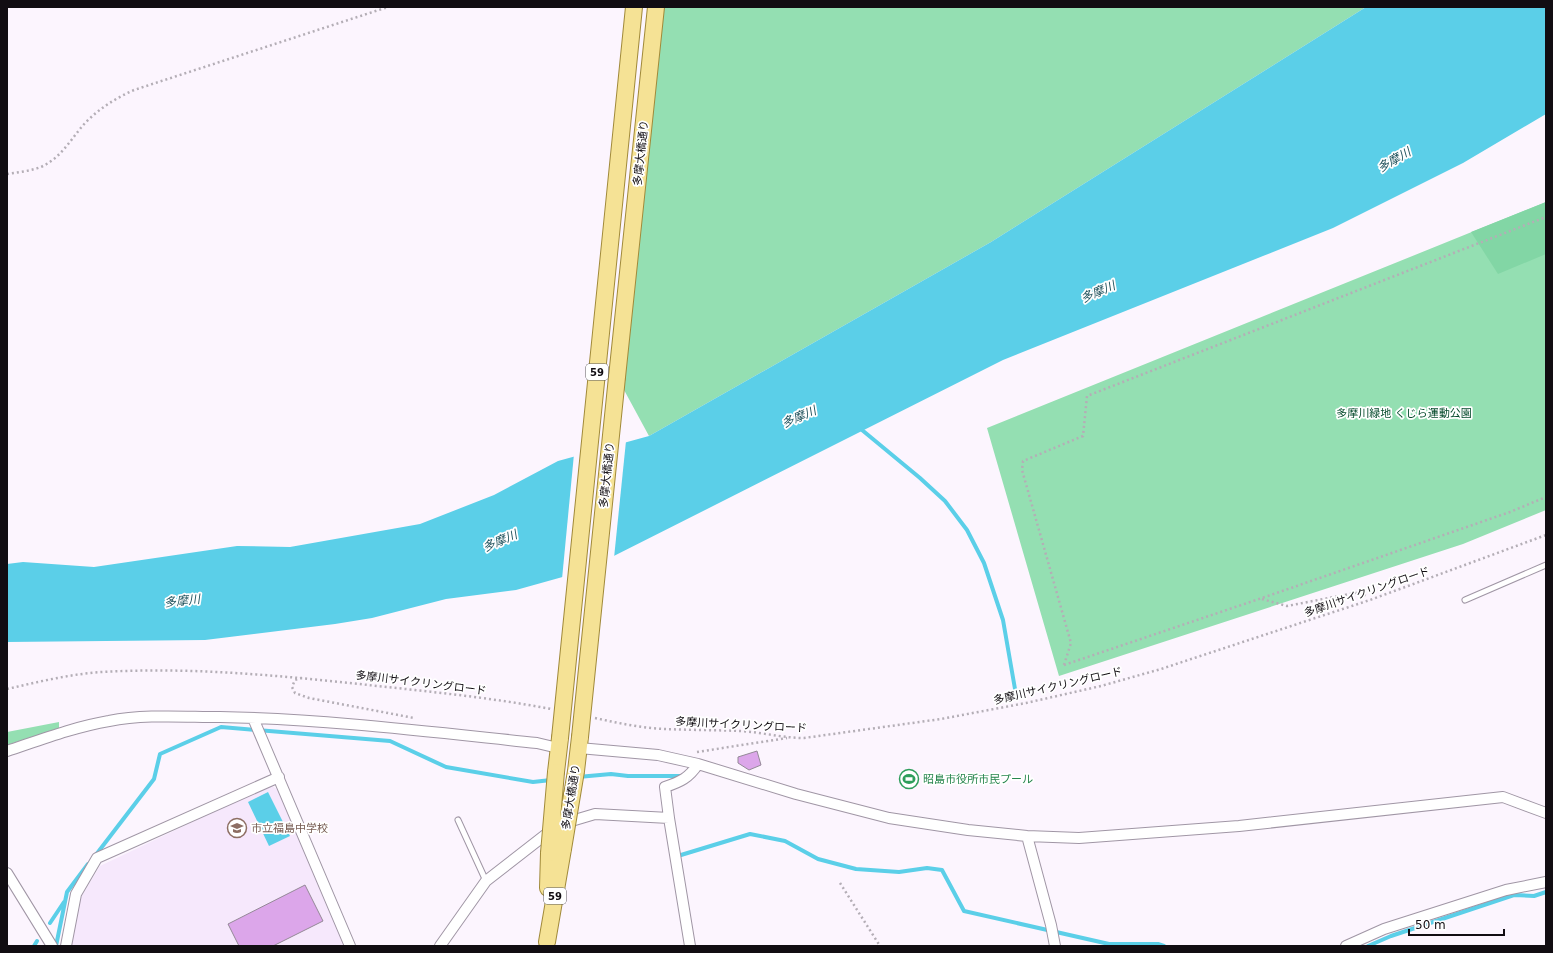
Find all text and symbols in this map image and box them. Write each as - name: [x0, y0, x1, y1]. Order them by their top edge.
- street label: 多摩大橋通り: [631, 120, 651, 186]
- water label: 多摩川: [1375, 144, 1415, 175]
- water label: 多摩川: [1079, 278, 1119, 305]
- road number: 59: [586, 364, 608, 380]
- water label: 多摩川: [780, 403, 820, 430]
- park label: 多摩川緑地 くじら運動公園: [1336, 407, 1472, 420]
- street label: 多摩大橋通り: [597, 442, 617, 508]
- water label: 多摩川: [481, 527, 521, 554]
- street label: 多摩川サイクリングロード: [1303, 564, 1431, 620]
- water label: 多摩川: [163, 592, 203, 610]
- street label: 多摩川サイクリングロード: [992, 665, 1124, 707]
- street label: 多摩川サイクリングロード: [355, 669, 487, 697]
- street label: 多摩川サイクリングロード: [675, 715, 807, 735]
- street label: 多摩大橋通り: [559, 763, 583, 831]
- sports icon: 昭島市役所市民プール: [898, 768, 920, 790]
- place label: 昭島市役所市民プール: [923, 773, 1033, 786]
- school or university icon: 市立福島中学校: [226, 817, 248, 839]
- place label: 市立福島中学校: [251, 822, 328, 835]
- road number: 59: [544, 888, 566, 904]
- scale bar: [1409, 911, 1504, 937]
- text: 50 m: [1415, 918, 1446, 932]

